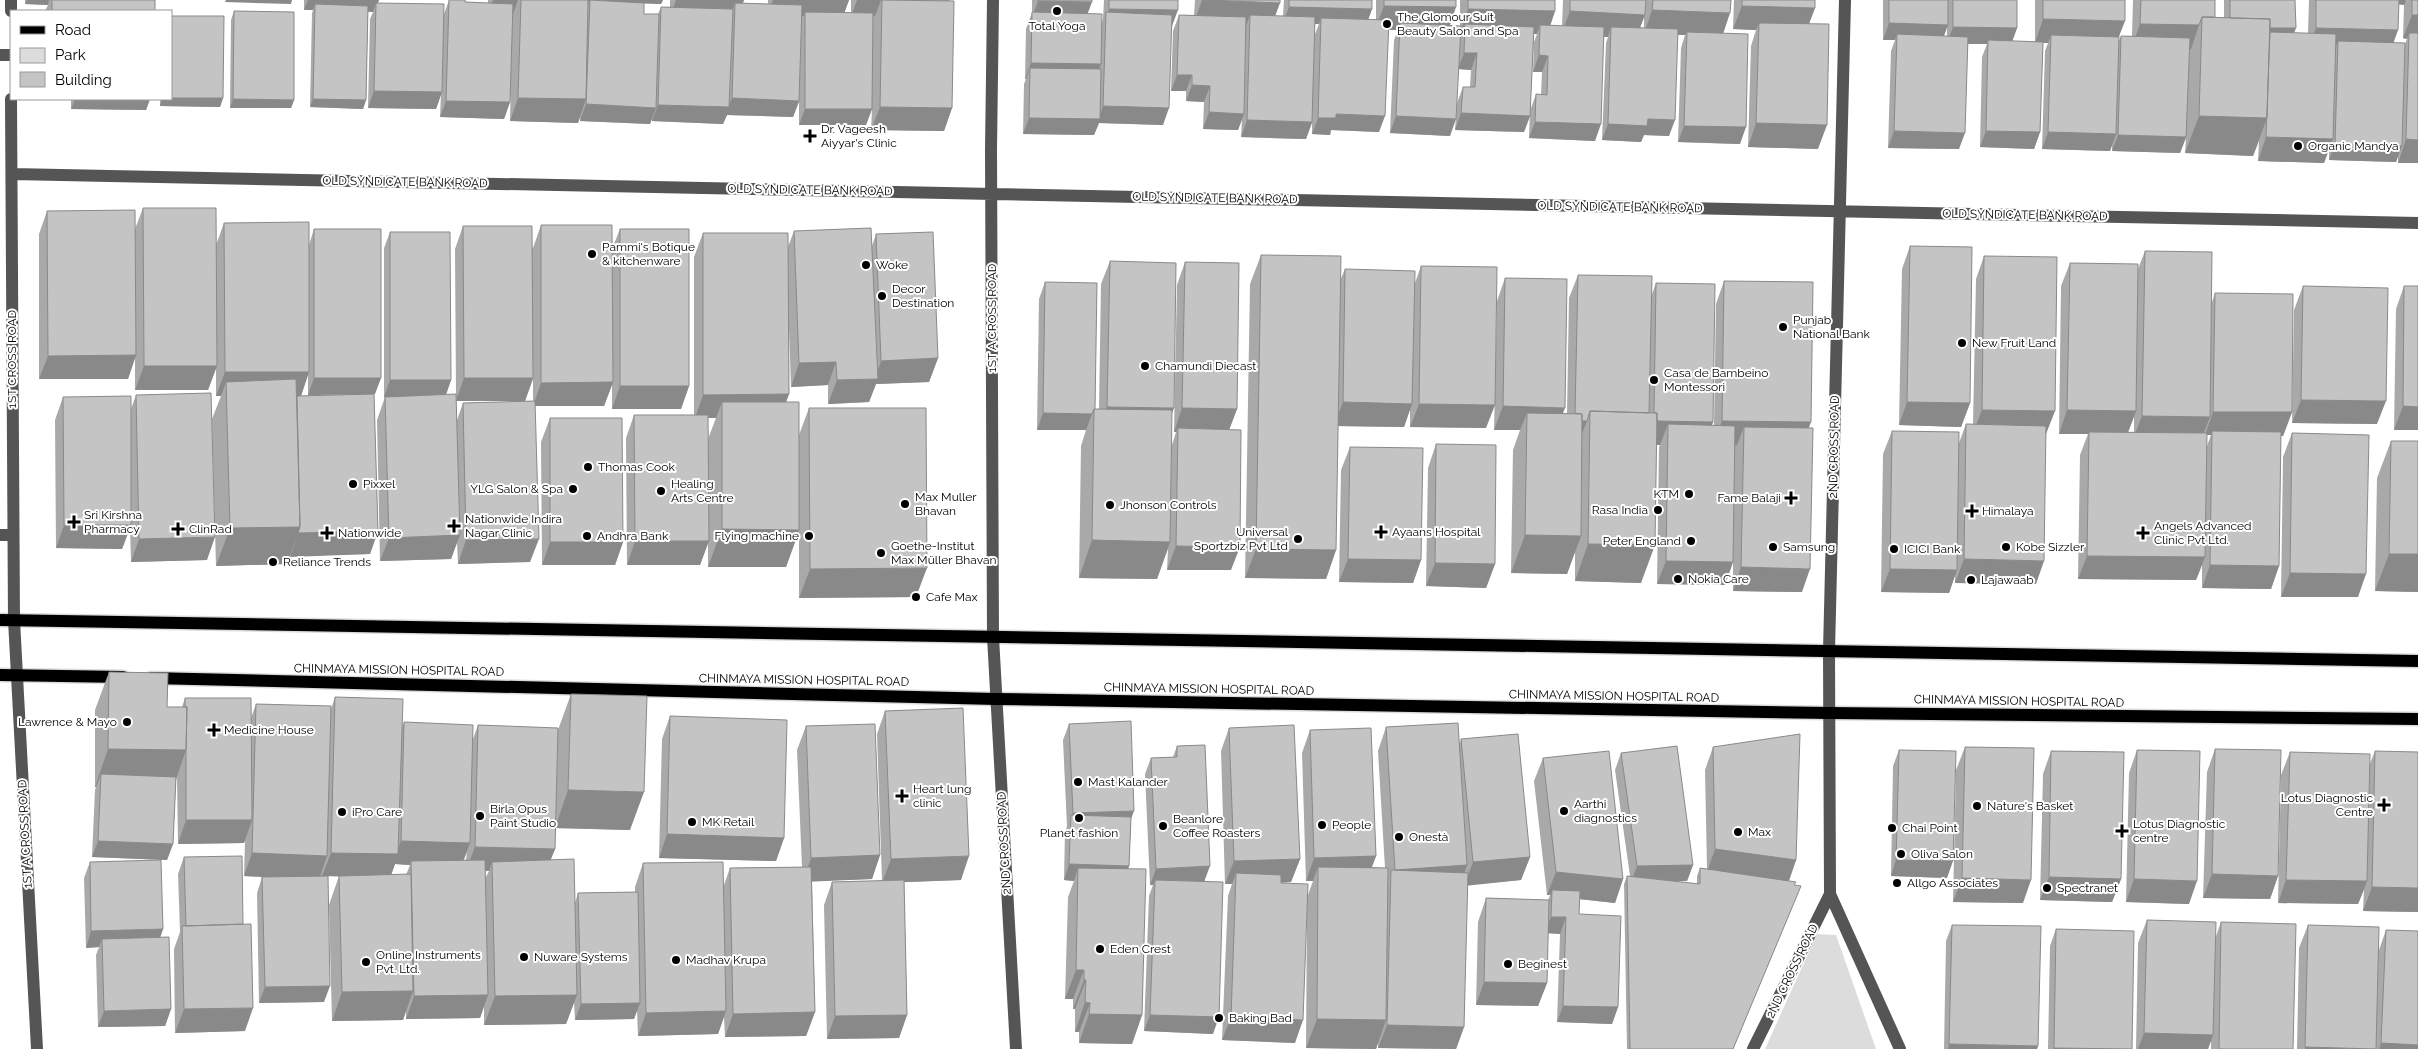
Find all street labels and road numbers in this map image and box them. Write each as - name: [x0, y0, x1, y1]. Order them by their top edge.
- street label: OLD SYNDICATE BANK ROAD: [322, 174, 488, 190]
- street label: OLD SYNDICATE BANK ROAD: [727, 182, 893, 198]
- street label: OLD SYNDICATE BANK ROAD: [1132, 190, 1298, 206]
- street label: OLD SYNDICATE BANK ROAD: [1537, 199, 1703, 215]
- street label: OLD SYNDICATE BANK ROAD: [1942, 207, 2108, 223]
- street label: 1ST A CROSS ROAD: [985, 263, 999, 372]
- street label: 1ST CROSS ROAD: [5, 309, 19, 408]
- street label: 2ND CROSS ROAD: [1826, 395, 1842, 499]
- street label: CHINMAYA MISSION HOSPITAL ROAD: [294, 661, 505, 679]
- street label: CHINMAYA MISSION HOSPITAL ROAD: [699, 671, 910, 689]
- street label: CHINMAYA MISSION HOSPITAL ROAD: [1104, 680, 1315, 698]
- street label: CHINMAYA MISSION HOSPITAL ROAD: [1509, 687, 1720, 705]
- street label: CHINMAYA MISSION HOSPITAL ROAD: [1914, 692, 2125, 710]
- street label: 1ST A CROSS ROAD: [15, 779, 35, 889]
- street label: 2ND CROSS ROAD: [994, 791, 1014, 895]
- street label: 2ND CROSS ROAD: [1763, 921, 1821, 1020]

